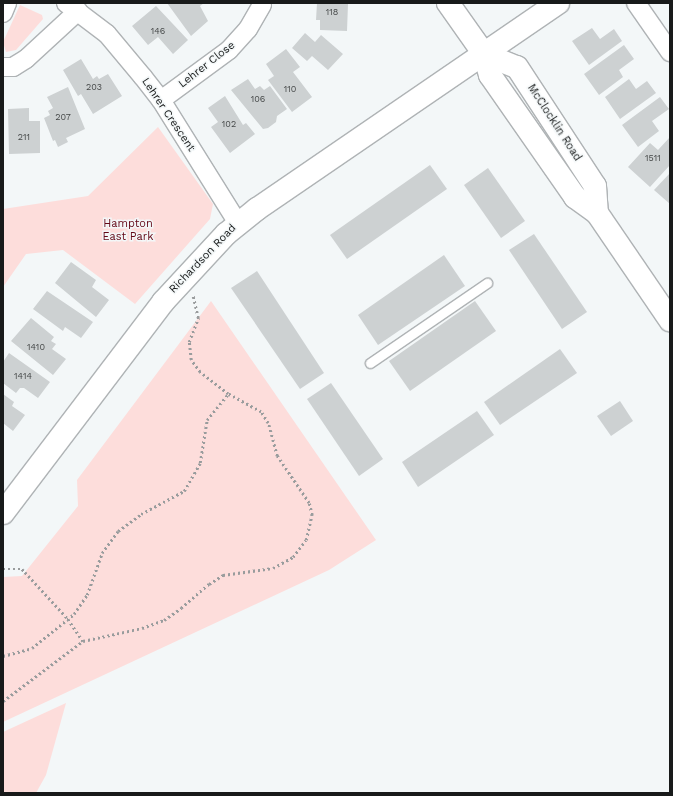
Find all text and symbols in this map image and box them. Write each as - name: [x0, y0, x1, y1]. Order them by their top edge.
- house number: 118: [326, 7, 338, 17]
- house number: 146: [151, 26, 165, 36]
- street label: Lehrer Close: [176, 39, 238, 91]
- street label: Lehrer Crescent: [138, 76, 198, 154]
- house number: 203: [86, 82, 102, 92]
- street label: McClocklin Road: [524, 82, 584, 164]
- house number: 110: [284, 84, 296, 94]
- house number: 106: [251, 94, 265, 104]
- house number: 207: [55, 112, 71, 122]
- house number: 102: [222, 119, 236, 129]
- house number: 211: [18, 132, 30, 142]
- house number: 1511: [645, 153, 661, 163]
- park label: Hampton East Park: [102, 218, 154, 244]
- street label: Richardson Road: [167, 222, 239, 296]
- house number: 1410: [27, 342, 45, 352]
- house number: 1414: [14, 371, 32, 381]

